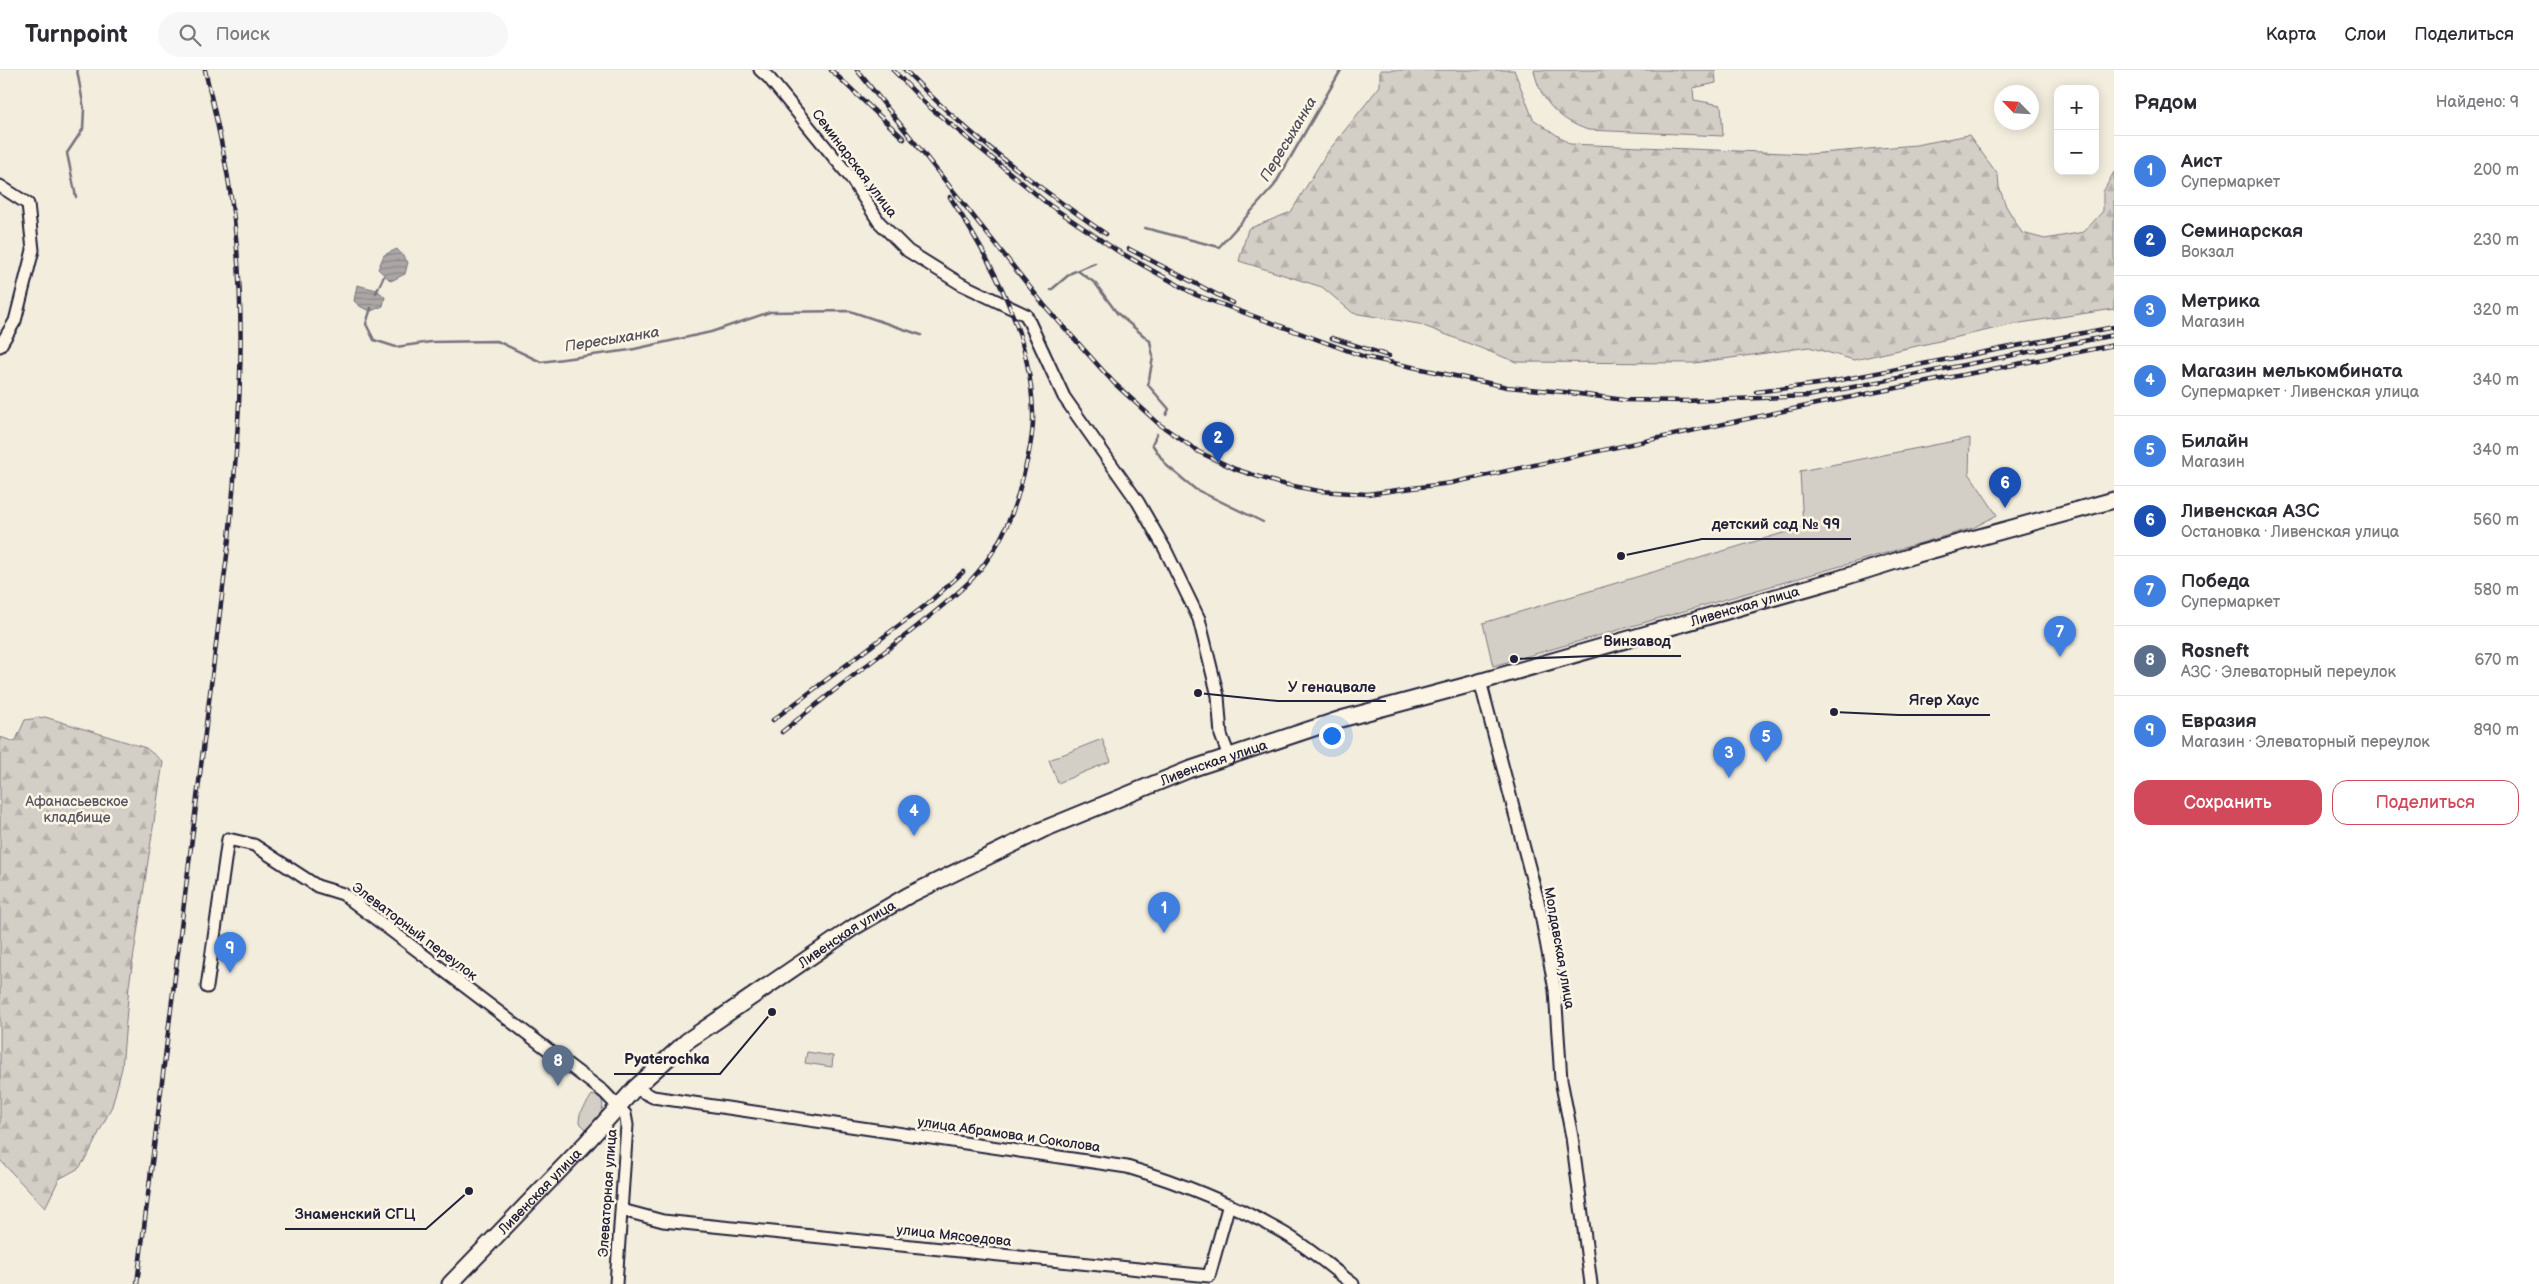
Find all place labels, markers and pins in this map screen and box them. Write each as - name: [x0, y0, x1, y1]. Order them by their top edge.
- pin: 2: [1202, 422, 1234, 463]
- pin: 6: [1989, 467, 2021, 508]
- callout: детский сад № 99: [1702, 509, 1851, 539]
- pin: 7: [2044, 616, 2076, 657]
- callout: Винзавод: [1594, 626, 1681, 656]
- callout: У генацвале: [1278, 671, 1386, 701]
- callout: Ягер Хаус: [1899, 685, 1990, 715]
- pin: 5: [1750, 721, 1782, 762]
- pin: 3: [1713, 737, 1745, 778]
- pin: 4: [898, 795, 930, 836]
- pin: 1: [1148, 892, 1180, 933]
- pin: 9: [214, 932, 246, 973]
- callout: Pyaterochka: [614, 1044, 720, 1074]
- pin: 8: [542, 1045, 574, 1086]
- callout: Знаменский СГЦ: [285, 1199, 426, 1229]

